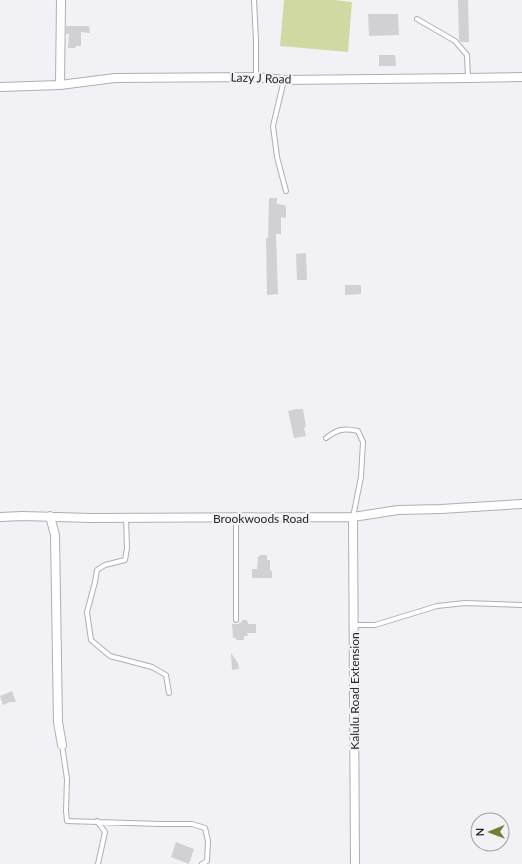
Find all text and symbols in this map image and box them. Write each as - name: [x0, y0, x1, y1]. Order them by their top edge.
- street label: Lazy J Road: [230, 69, 292, 87]
- street label: Brookwoods Road: [213, 511, 309, 526]
- street label: Kalulu Road Extension: [347, 632, 362, 750]
- north arrow: [470, 812, 510, 852]
- text: N: [473, 828, 486, 837]

